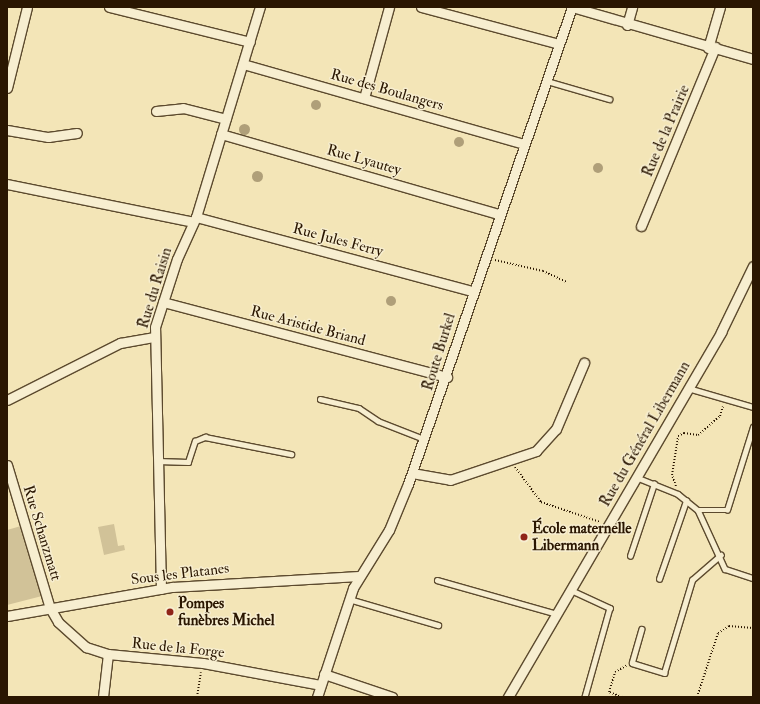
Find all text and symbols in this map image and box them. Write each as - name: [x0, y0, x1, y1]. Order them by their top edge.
- street label: Rue des Boulangers: [328, 65, 446, 115]
- street label: Rue de la Prairie: [639, 82, 693, 180]
- street label: Rue Lyautey: [325, 141, 403, 179]
- street label: Rue Jules Ferry: [291, 219, 385, 261]
- street label: Rue du Raisin: [134, 245, 176, 331]
- street label: Rue Aristide Briand: [249, 302, 367, 350]
- street label: Route Burkel: [419, 311, 459, 393]
- street label: Rue du Général Libermann: [596, 358, 694, 510]
- street label: Rue Schanzmatt: [19, 483, 65, 583]
- place label: École maternelle Libermann: [532, 519, 632, 554]
- marker: École maternelle Libermann: [519, 532, 529, 542]
- street label: Sous les Platanes: [130, 559, 230, 589]
- place label: Pompes funèbres Michel: [178, 594, 275, 629]
- marker: Pompes funèbres Michel: [165, 607, 175, 617]
- street label: Rue de la Forge: [131, 634, 225, 662]

